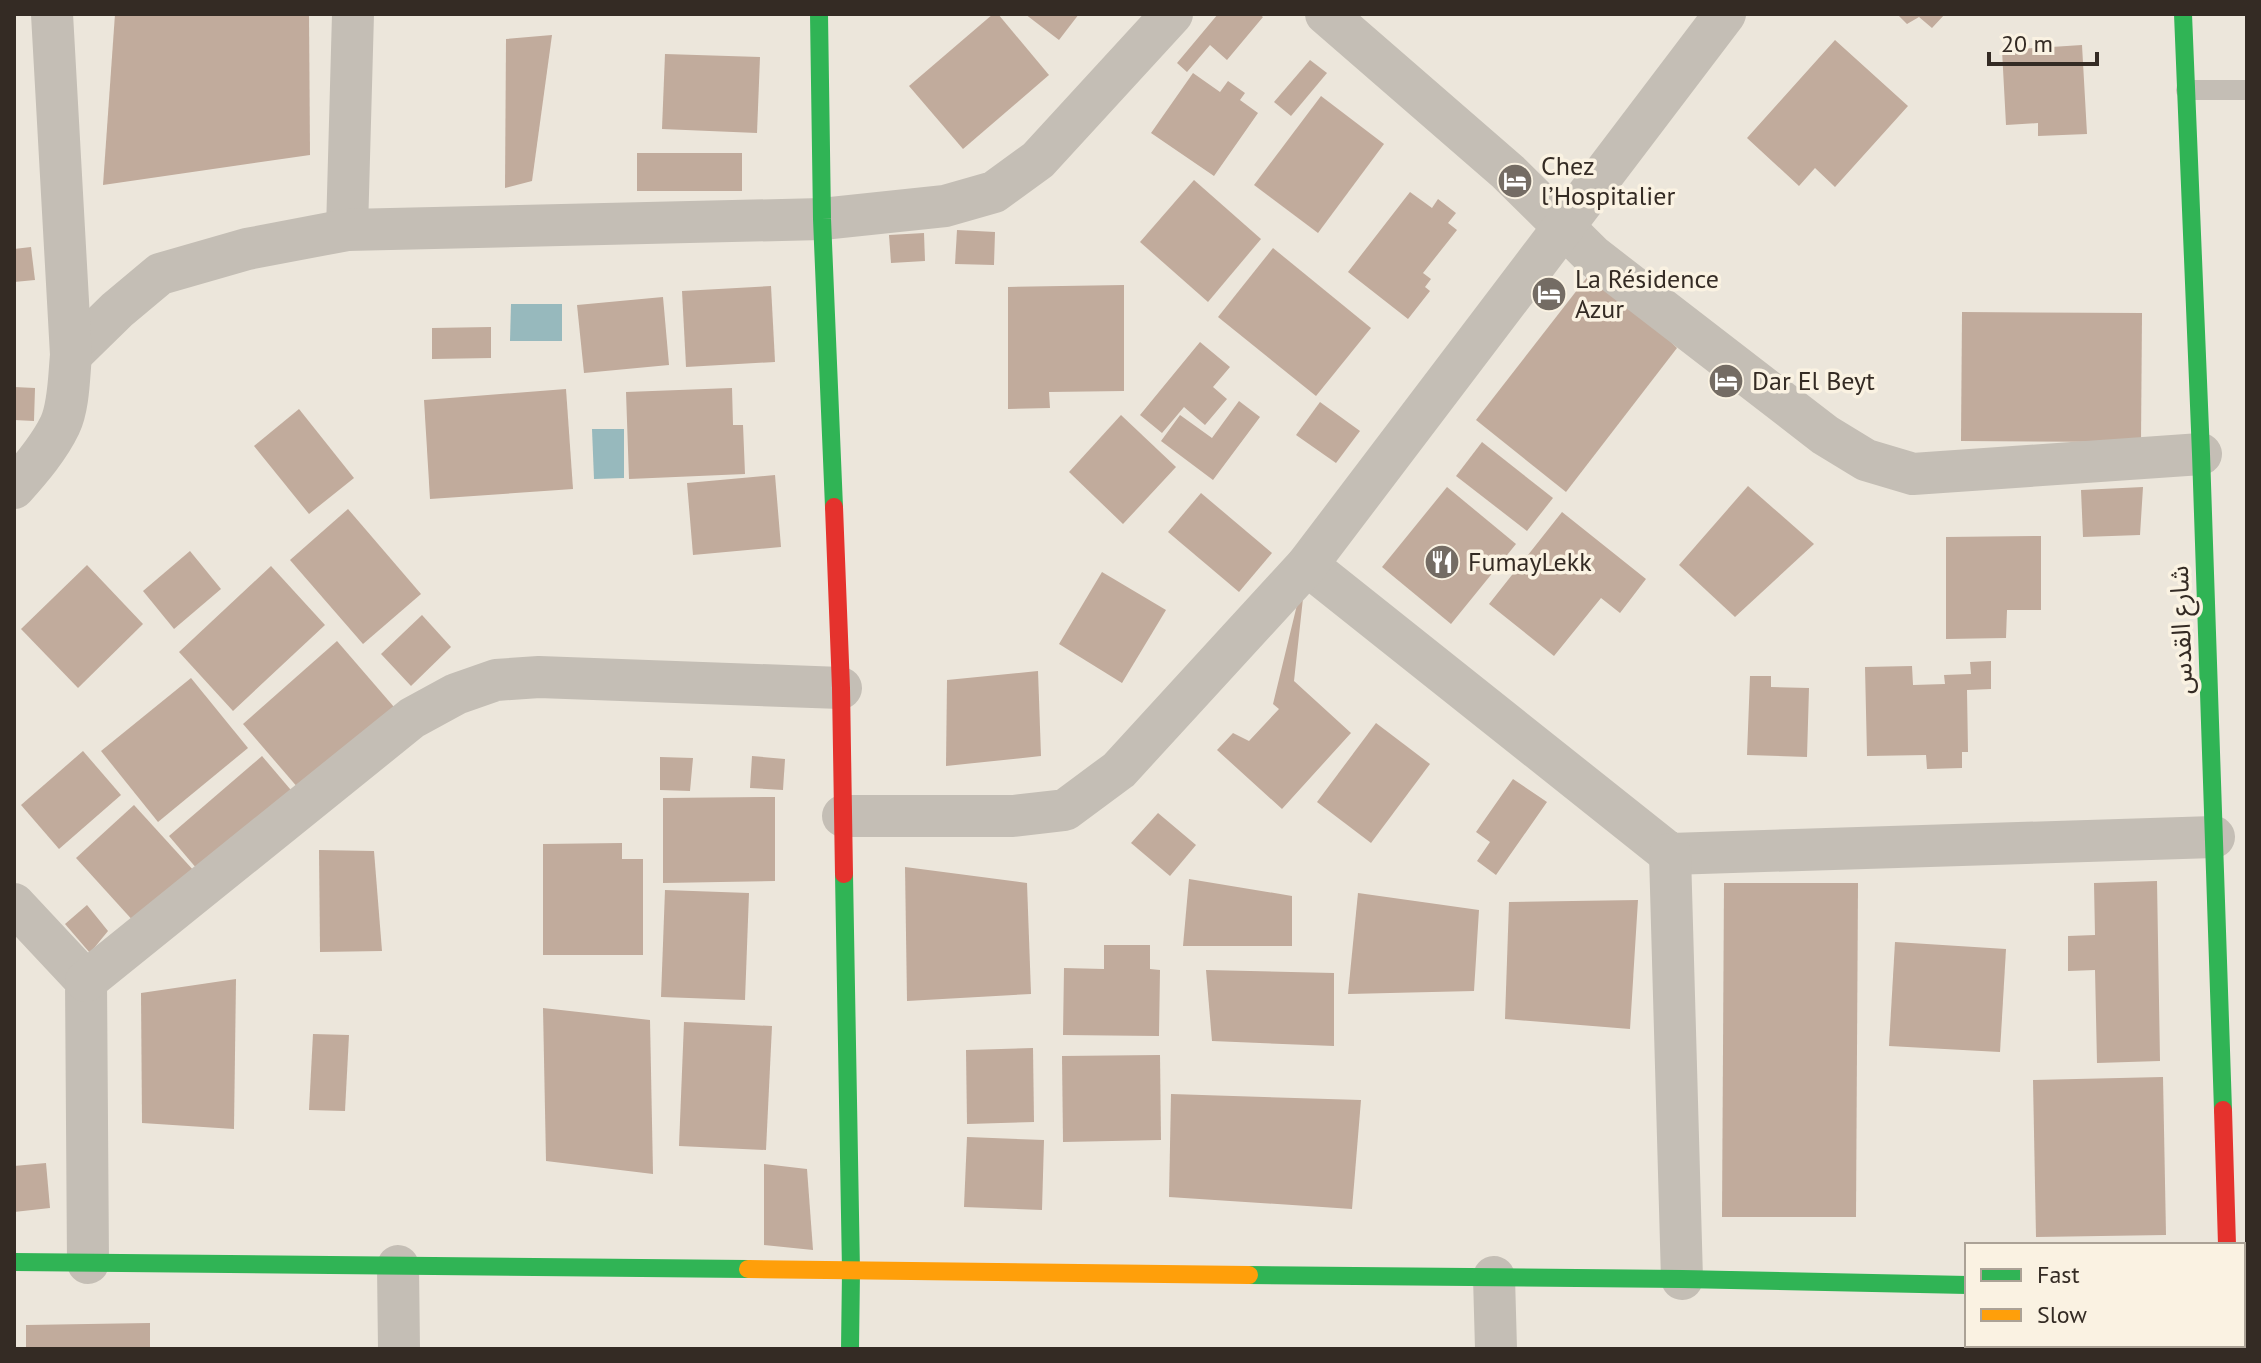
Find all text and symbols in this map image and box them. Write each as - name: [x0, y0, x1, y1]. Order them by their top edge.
- scale bar: [1989, 16, 2097, 66]
- text: 20 m: [2001, 28, 2053, 59]
- place label: Chez l’Hospitalier: [1541, 149, 1676, 212]
- hotel icon: Chez l’Hospitalier: [1496, 162, 1534, 200]
- place label: La Résidence Azur: [1575, 262, 1719, 325]
- hotel icon: La Résidence Azur: [1530, 275, 1568, 313]
- hotel icon: Dar El Beyt: [1707, 362, 1745, 400]
- place label: Dar El Beyt: [1752, 364, 1875, 397]
- restaurant icon: FumayLekk: [1423, 543, 1461, 581]
- place label: FumayLekk: [1468, 545, 1592, 578]
- street label: شارع القدس: [2162, 565, 2202, 695]
- legend: [1965, 1243, 2245, 1347]
- text: Fast: [2037, 1259, 2080, 1290]
- text: Slow: [2037, 1299, 2087, 1330]

